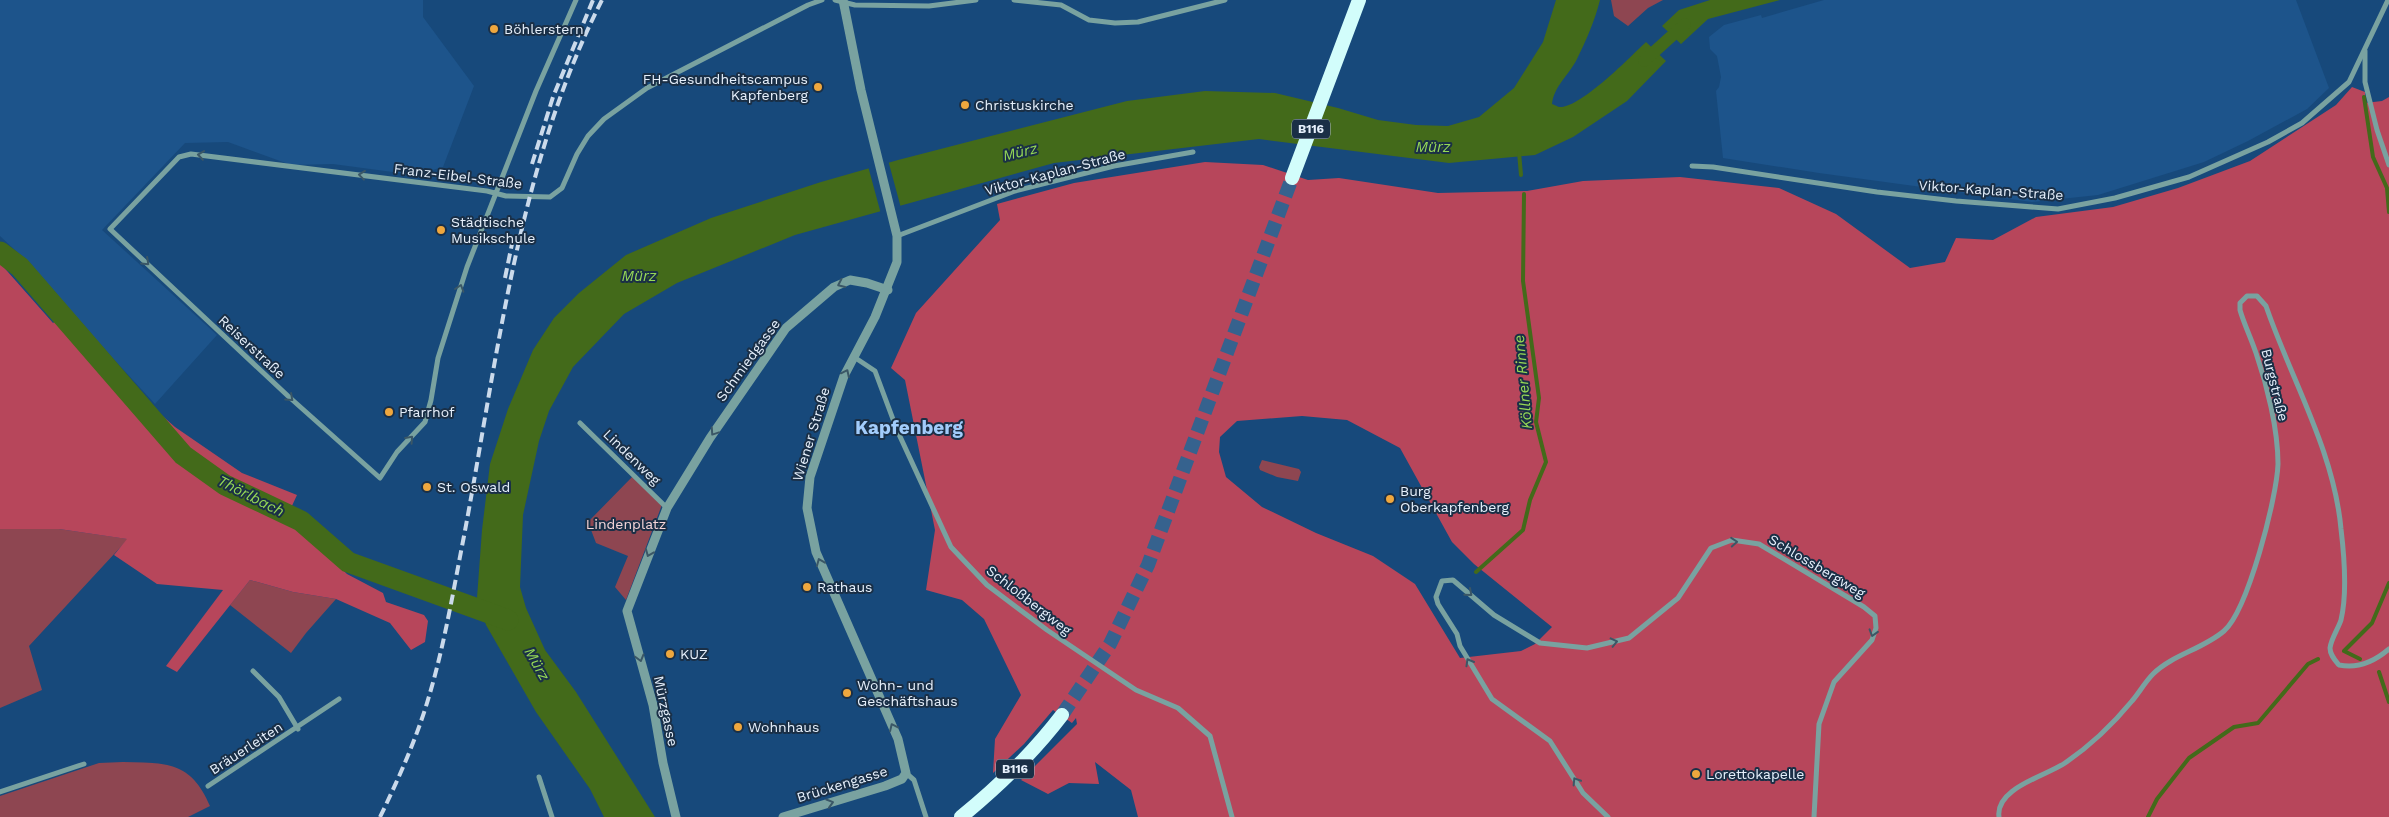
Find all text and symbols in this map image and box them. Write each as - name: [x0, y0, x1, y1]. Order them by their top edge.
- place label: Böhlerstern: [504, 21, 584, 37]
- marker: Böhlerstern: [488, 23, 500, 35]
- place label: FH-Gesundheitscampus Kapfenberg: [643, 71, 809, 103]
- marker: FH-Gesundheitscampus Kapfenberg: [812, 81, 824, 93]
- place label: Christuskirche: [975, 97, 1074, 113]
- marker: Christuskirche: [959, 99, 971, 111]
- road number: B116: [1292, 120, 1330, 138]
- water label: Mürz: [1416, 138, 1451, 156]
- water label: Mürz: [1001, 139, 1039, 165]
- street label: Viktor-Kaplan-Straße: [983, 145, 1127, 199]
- one-way arrow: [197, 150, 205, 161]
- street label: Franz-Eibel-Straße: [393, 160, 523, 192]
- one-way arrow: [358, 170, 366, 181]
- street label: Viktor-Kaplan-Straße: [1918, 177, 2064, 203]
- place label: Städtische Musikschule: [451, 214, 535, 246]
- marker: Städtische Musikschule: [435, 224, 447, 236]
- one-way arrow: [140, 256, 149, 265]
- water label: Mürz: [622, 267, 657, 285]
- one-way arrow: [837, 278, 846, 288]
- one-way arrow: [455, 284, 465, 292]
- street label: Reiserstraße: [215, 312, 289, 382]
- street label: Schmiedgasse: [713, 316, 783, 404]
- water label: Köllner Rinne: [1510, 334, 1536, 430]
- street label: Burgstraße: [2258, 347, 2292, 423]
- one-way arrow: [840, 369, 850, 378]
- street label: Wiener Straße: [789, 385, 833, 483]
- one-way arrow: [284, 392, 293, 401]
- place label: Pfarrhof: [399, 404, 455, 420]
- marker: Pfarrhof: [383, 406, 395, 418]
- district label: Kapfenberg: [855, 416, 963, 439]
- street label: Lindenweg: [600, 426, 664, 489]
- one-way arrow: [711, 426, 720, 436]
- one-way arrow: [404, 436, 413, 445]
- water label: Thörlbach: [215, 472, 287, 520]
- place label: St. Oswald: [437, 479, 510, 495]
- marker: St. Oswald: [421, 481, 433, 493]
- place label: Burg Oberkapfenberg: [1400, 483, 1510, 515]
- marker: Burg Oberkapfenberg: [1384, 493, 1396, 505]
- park label: Lindenplatz: [586, 516, 666, 532]
- street label: Schlossbergweg: [1766, 531, 1869, 601]
- one-way arrow: [1730, 537, 1738, 548]
- one-way arrow: [645, 548, 656, 557]
- one-way arrow: [816, 558, 826, 567]
- street label: Schloßbergweg: [983, 562, 1075, 638]
- place label: Rathaus: [817, 579, 872, 595]
- marker: Rathaus: [801, 581, 813, 593]
- one-way arrow: [1463, 588, 1472, 596]
- one-way arrow: [1869, 628, 1879, 636]
- one-way arrow: [1610, 637, 1619, 648]
- water label: Mürz: [520, 644, 554, 684]
- place label: KUZ: [680, 646, 708, 662]
- marker: KUZ: [664, 648, 676, 660]
- one-way arrow: [634, 653, 644, 661]
- one-way arrow: [1465, 658, 1475, 667]
- street label: Mürzgasse: [651, 674, 681, 748]
- place label: Wohn- und Geschäftshaus: [857, 677, 958, 709]
- marker: Wohn- und Geschäftshaus: [841, 687, 853, 699]
- street label: Bräuerleiten: [207, 718, 285, 778]
- place label: Wohnhaus: [748, 719, 819, 735]
- marker: Wohnhaus: [732, 721, 744, 733]
- one-way arrow: [889, 723, 899, 732]
- road number: B116: [996, 760, 1034, 779]
- street label: Brückengasse: [795, 763, 889, 805]
- place label: Lorettokapelle: [1706, 766, 1804, 782]
- marker: Lorettokapelle: [1690, 768, 1702, 780]
- one-way arrow: [1572, 777, 1582, 786]
- one-way arrow: [825, 798, 833, 808]

